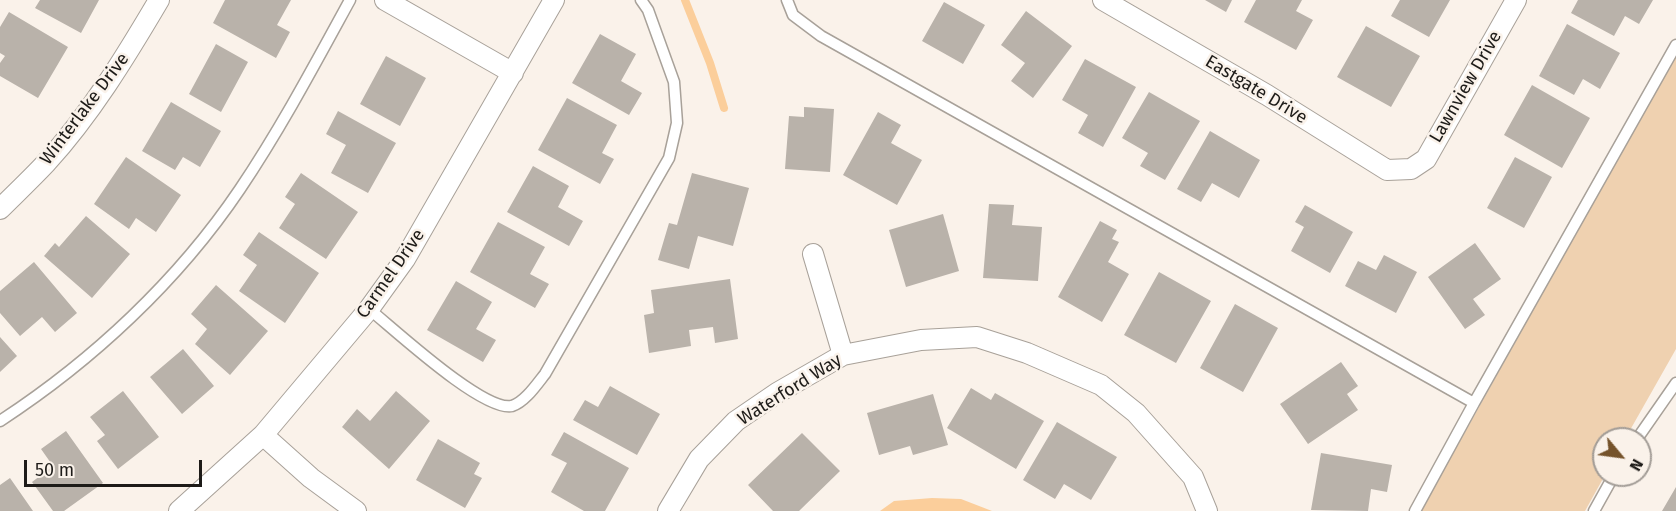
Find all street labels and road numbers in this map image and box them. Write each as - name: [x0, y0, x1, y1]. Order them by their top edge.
- street label: Lawnview Drive: [1425, 27, 1507, 147]
- street label: Winterlake Drive: [36, 49, 134, 169]
- street label: Eastgate Drive: [1201, 51, 1311, 129]
- street label: Carmel Drive: [352, 225, 430, 323]
- street label: Waterford Way: [734, 350, 846, 430]

